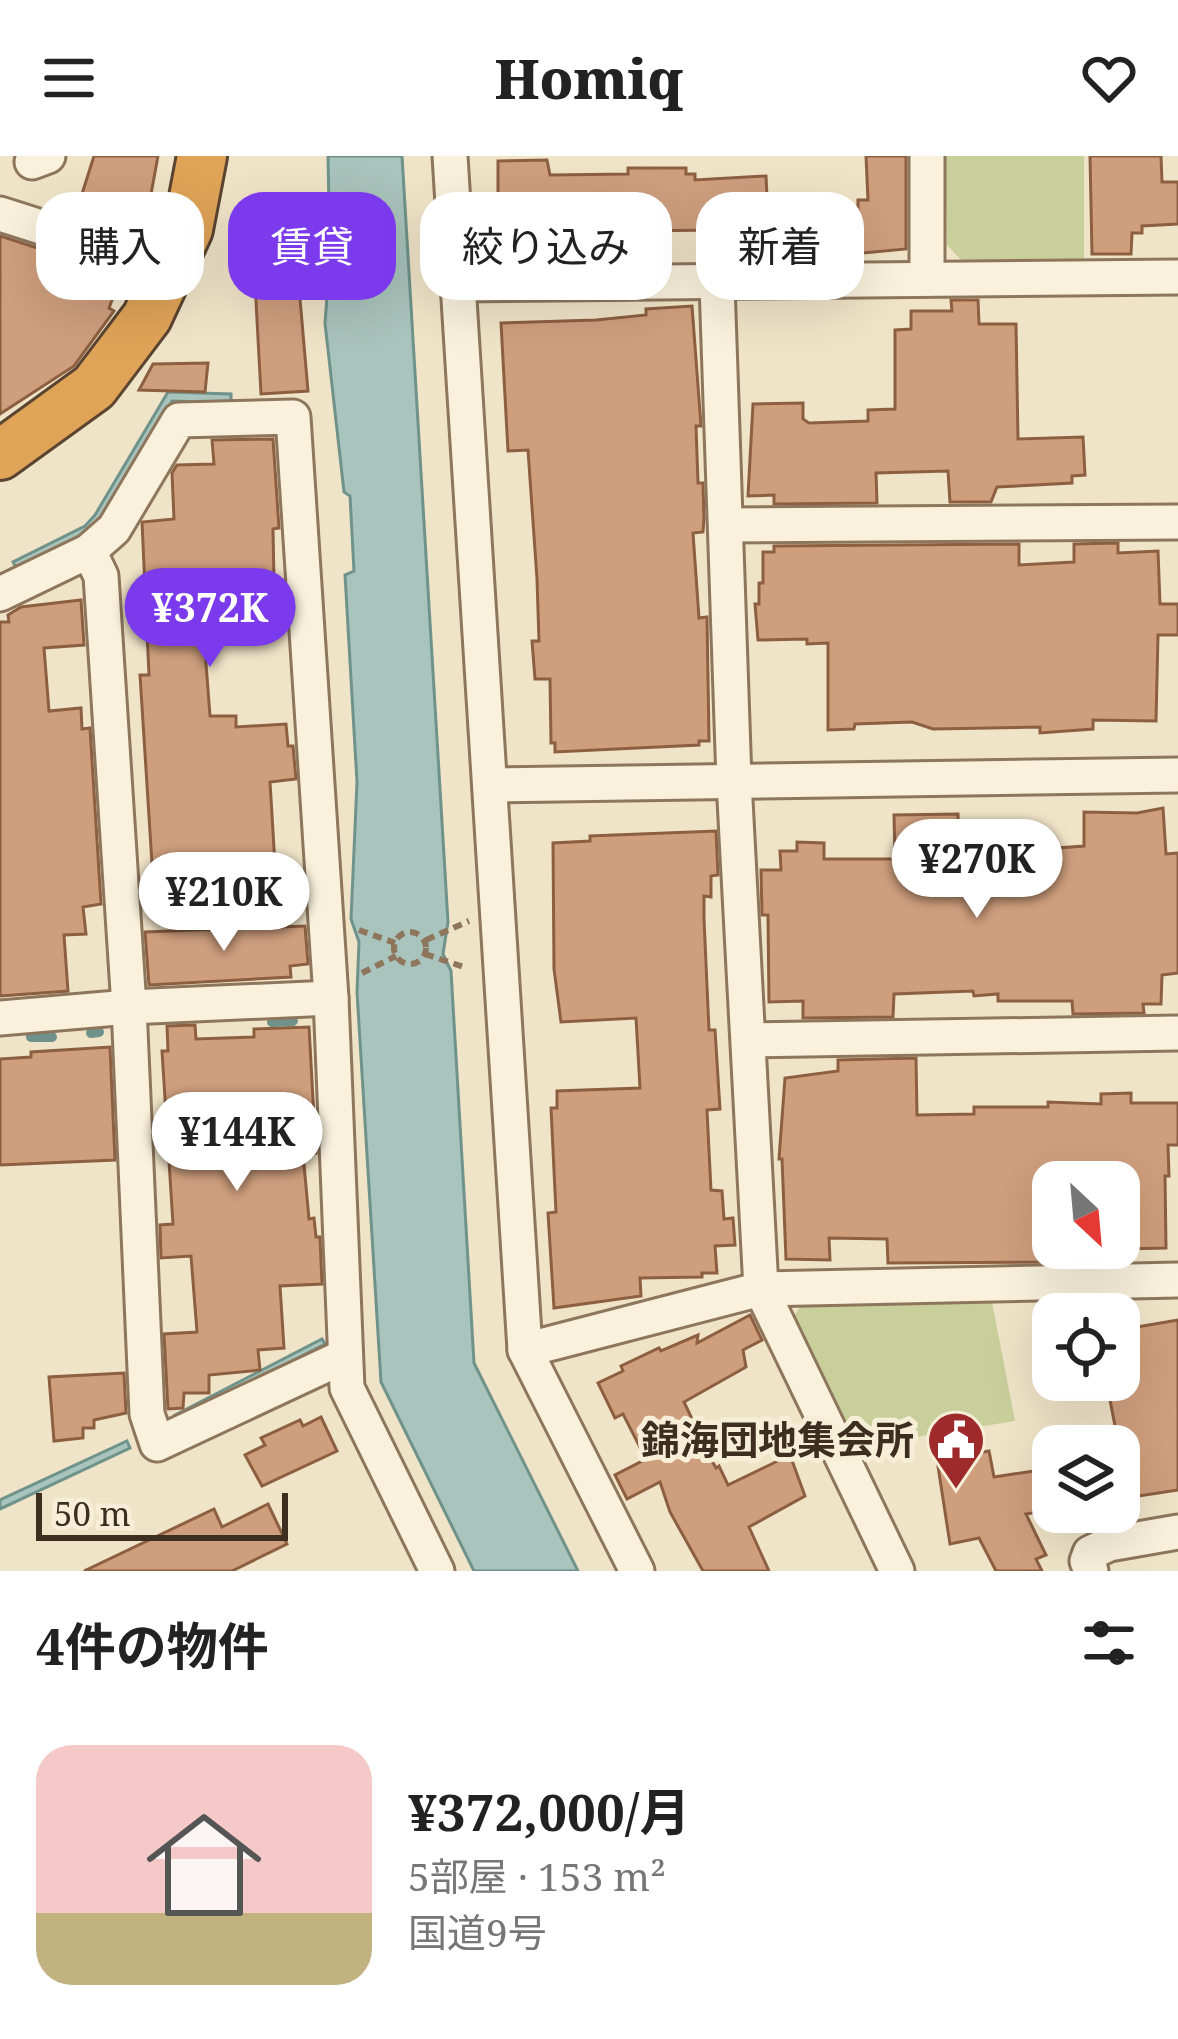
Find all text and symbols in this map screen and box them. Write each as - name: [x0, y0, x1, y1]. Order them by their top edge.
- text: Homiq: [495, 41, 683, 115]
- icon: menu: [36, 45, 102, 111]
- icon: heart: [1076, 45, 1142, 111]
- chip: 購入: [36, 192, 204, 300]
- chip: 賃貸: [228, 192, 396, 300]
- chip: 絞り込み: [420, 192, 672, 300]
- chip: 新着: [696, 192, 864, 300]
- pin: ¥372K: [126, 568, 294, 670]
- text: ¥372K: [152, 580, 268, 633]
- pin: ¥270K: [893, 819, 1061, 921]
- text: ¥270K: [919, 831, 1035, 884]
- pin: ¥210K: [140, 852, 308, 954]
- text: ¥210K: [166, 864, 282, 917]
- pin: ¥144K: [153, 1092, 321, 1194]
- text: ¥144K: [179, 1104, 295, 1157]
- north arrow: [1032, 1161, 1140, 1269]
- map controls: [1032, 1161, 1140, 1533]
- button: locate: [1032, 1293, 1140, 1401]
- public building icon: 錦海団地集会所: [925, 1409, 987, 1491]
- place label: 錦海団地集会所: [641, 1412, 914, 1465]
- button: layers: [1032, 1425, 1140, 1533]
- scale bar: [36, 1487, 288, 1540]
- text: 50 m: [54, 1491, 131, 1536]
- text: 4件の物件: [36, 1610, 269, 1680]
- icon: filters: [1076, 1610, 1142, 1676]
- text: ¥372,000/月: [408, 1776, 690, 1846]
- icon: home: [132, 1793, 276, 1937]
- text: 5部屋 · 153 m²: [408, 1849, 666, 1902]
- text: 国道9号: [408, 1905, 547, 1958]

